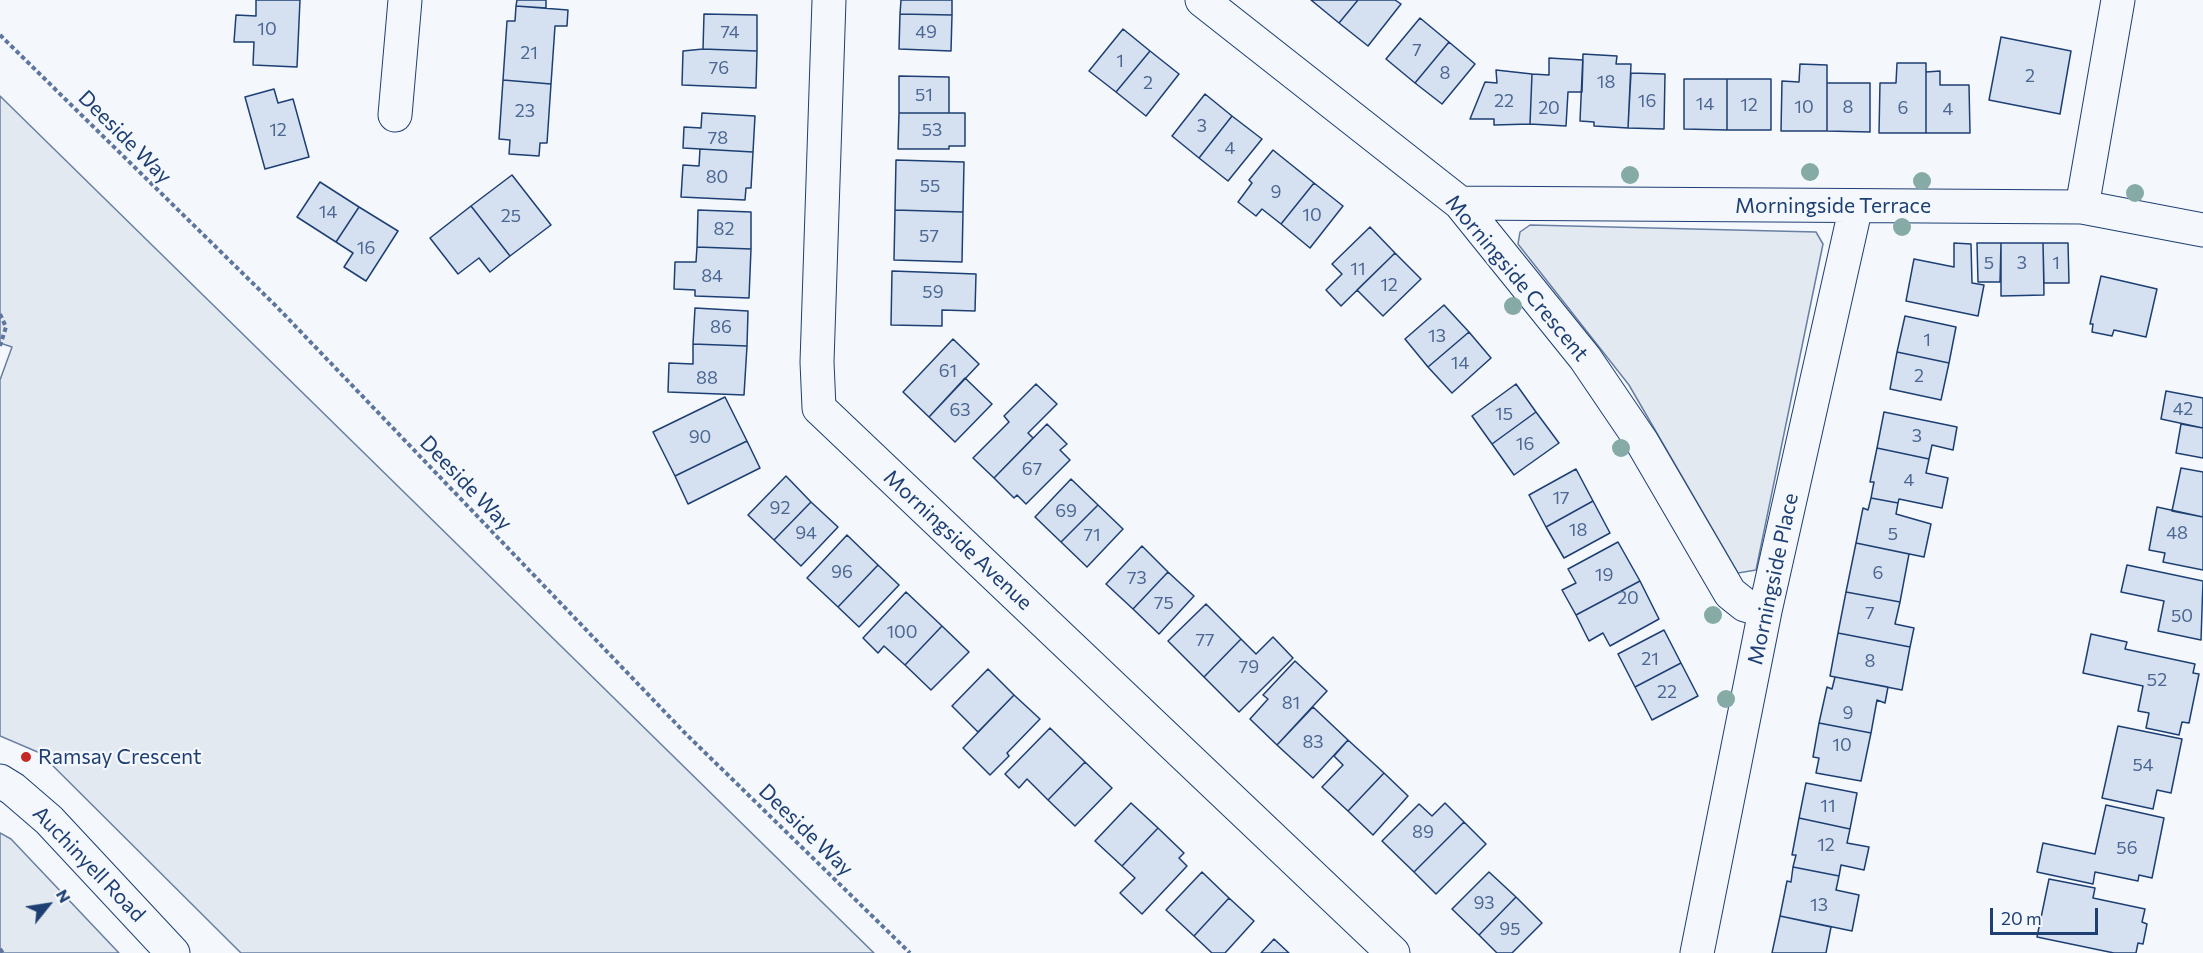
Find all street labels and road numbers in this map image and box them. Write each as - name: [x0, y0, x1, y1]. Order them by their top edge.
- street label: Deeside Way: [73, 85, 177, 189]
- street label: Morningside Crescent: [1440, 190, 1594, 366]
- street label: Morningside Terrace: [1735, 193, 1931, 219]
- street label: Deeside Way: [415, 430, 517, 536]
- street label: Morningside Avenue: [878, 465, 1038, 615]
- street label: Morningside Place: [1742, 491, 1804, 667]
- street label: Deeside Way: [753, 779, 859, 881]
- street label: Auchinyell Road: [28, 801, 150, 927]

